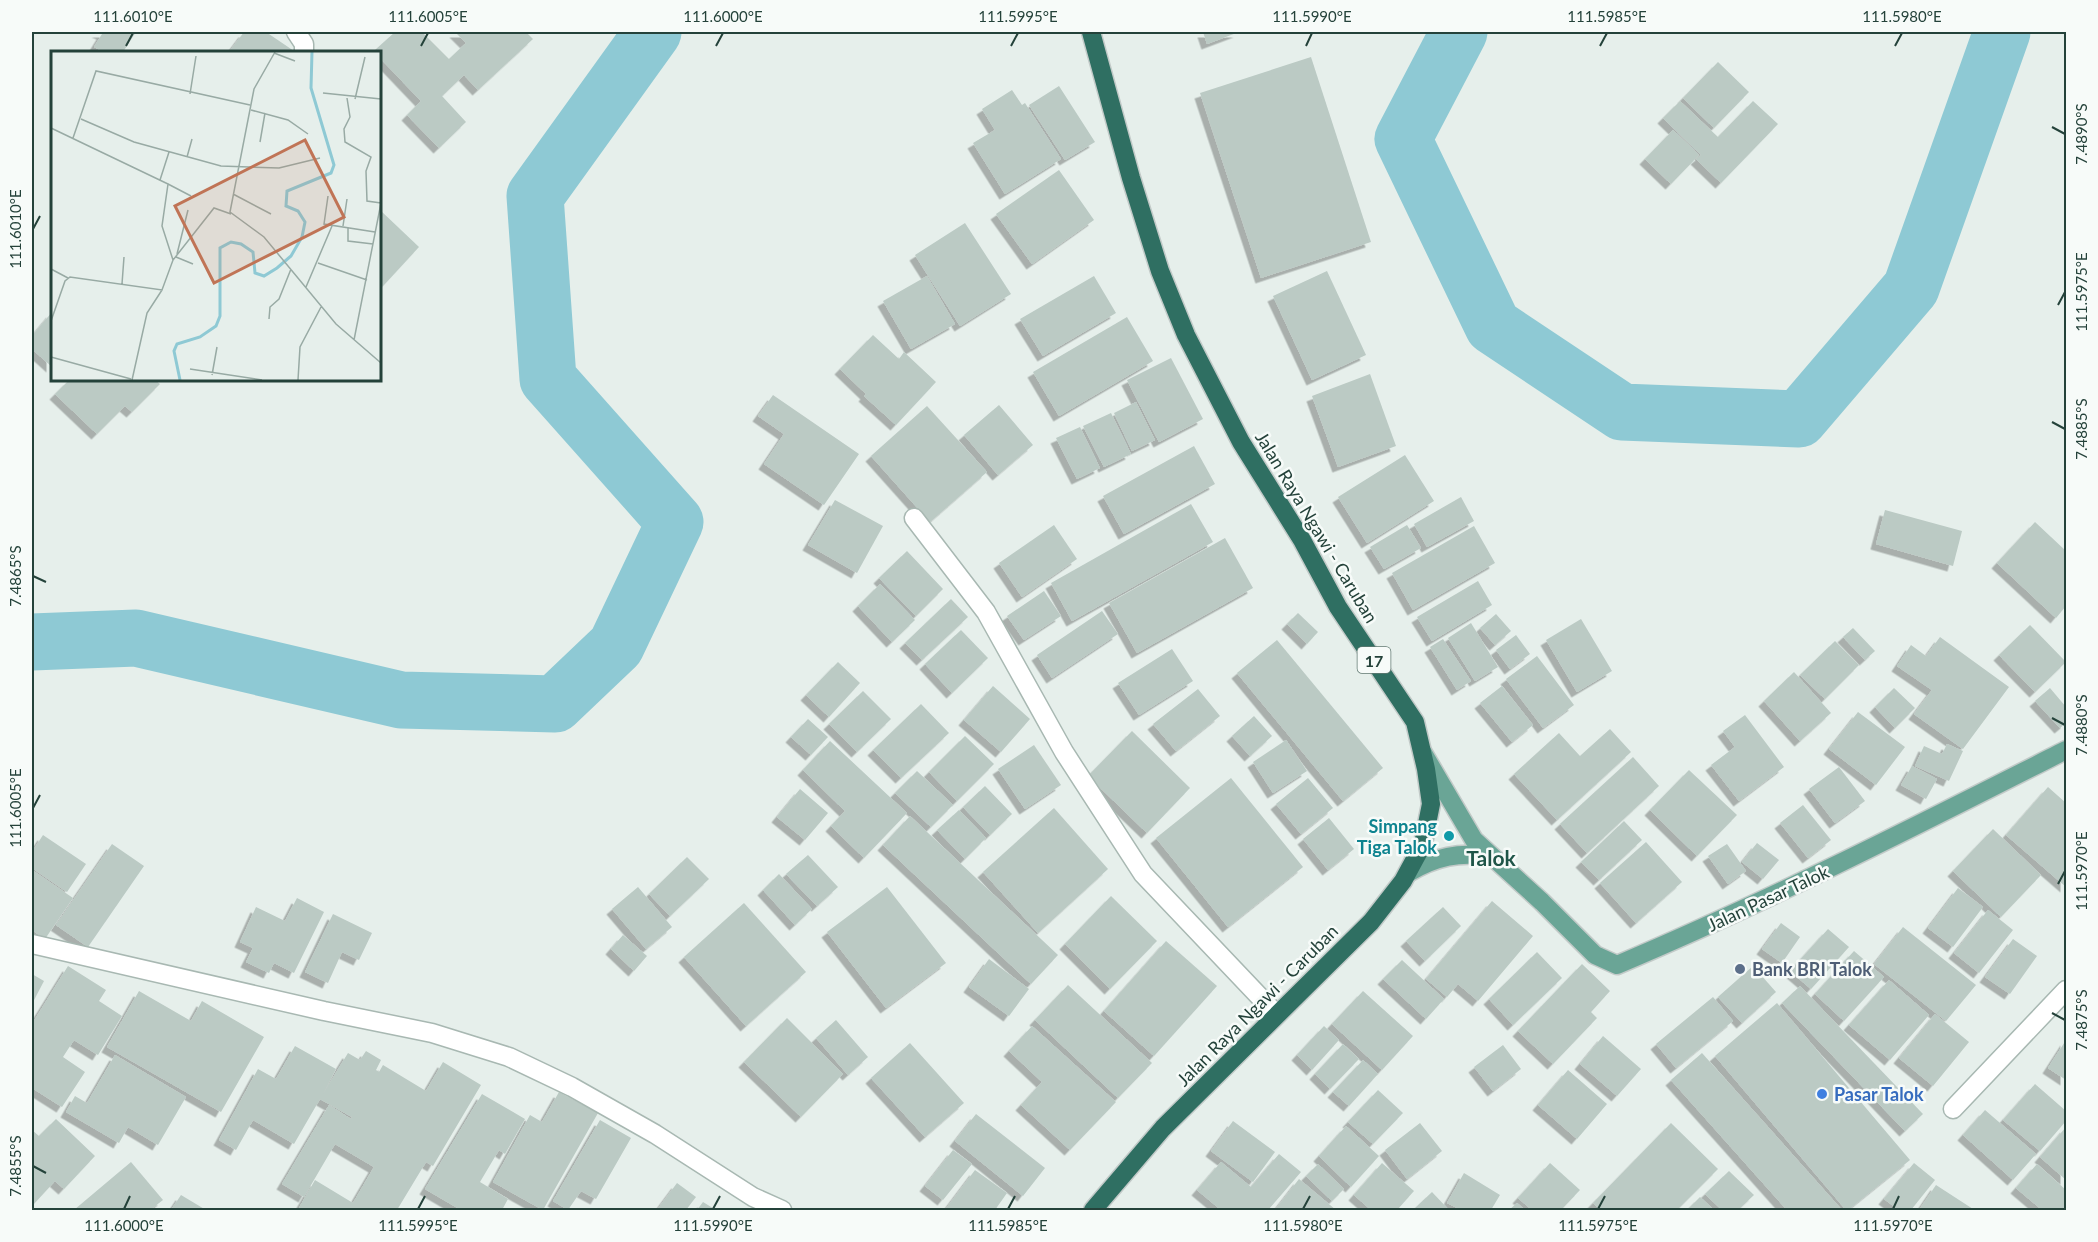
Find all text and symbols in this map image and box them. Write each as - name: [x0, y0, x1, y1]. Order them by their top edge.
- text: 111.6010°E: [93, 7, 173, 25]
- text: 111.6005°E: [388, 7, 468, 25]
- text: 111.6000°E: [683, 7, 763, 25]
- text: 111.5995°E: [978, 7, 1058, 25]
- text: 111.5990°E: [1272, 7, 1352, 25]
- text: 111.5985°E: [1567, 7, 1647, 25]
- text: 111.5980°E: [1862, 7, 1942, 25]
- inset map: [51, 51, 381, 381]
- text: 7.4890°S: [2072, 103, 2090, 165]
- text: 111.6010°E: [6, 189, 24, 269]
- text: 111.5975°E: [2072, 252, 2090, 332]
- text: 7.4885°S: [2072, 398, 2090, 460]
- street label: Jalan Raya Ngawi - Caruban: [1251, 427, 1383, 627]
- text: 7.4865°S: [6, 545, 24, 607]
- road number: 17: [1358, 647, 1390, 673]
- text: 7.4880°S: [2072, 694, 2090, 756]
- text: 111.6005°E: [6, 768, 24, 848]
- place label: Simpang Tiga Talok: [1357, 815, 1437, 858]
- marker: Simpang Tiga Talok: [1442, 829, 1456, 843]
- text: 111.5970°E: [2072, 831, 2090, 911]
- district label: Talok: [1466, 845, 1516, 870]
- street label: Jalan Pasar Talok: [1704, 860, 1833, 936]
- street label: Jalan Raya Ngawi - Caruban: [1172, 920, 1342, 1090]
- place label: Bank BRI Talok: [1752, 958, 1872, 980]
- marker: Bank BRI Talok: [1733, 962, 1747, 976]
- text: 7.4875°S: [2072, 989, 2090, 1051]
- place label: Pasar Talok: [1834, 1083, 1924, 1105]
- marker: Pasar Talok: [1815, 1087, 1829, 1101]
- text: 7.4855°S: [6, 1135, 24, 1197]
- text: 111.6000°E: [84, 1216, 164, 1234]
- text: 111.5995°E: [378, 1216, 458, 1234]
- text: 111.5990°E: [673, 1216, 753, 1234]
- text: 111.5985°E: [968, 1216, 1048, 1234]
- text: 111.5980°E: [1263, 1216, 1343, 1234]
- text: 111.5975°E: [1558, 1216, 1638, 1234]
- text: 111.5970°E: [1853, 1216, 1933, 1234]

